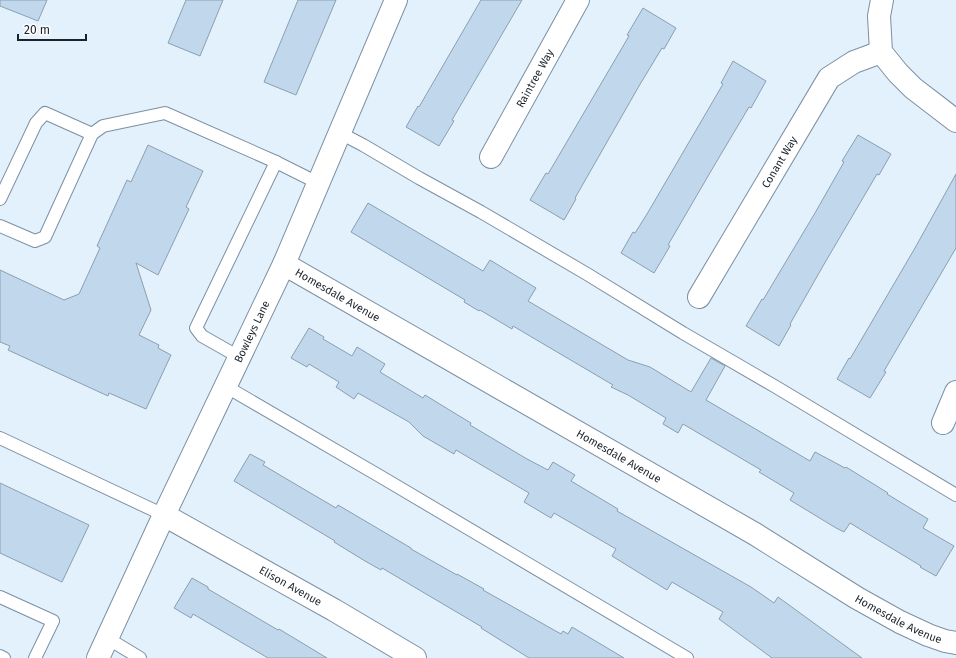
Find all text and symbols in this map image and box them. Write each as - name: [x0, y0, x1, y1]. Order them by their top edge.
- scale bar: [18, 16, 86, 42]
- text: 20 m: [24, 23, 50, 37]
- street label: Raintree Way: [513, 46, 556, 110]
- street label: Conant Way: [759, 133, 800, 190]
- street label: Homesdale Avenue: [293, 265, 382, 324]
- street label: Bowleys Lane: [231, 298, 272, 365]
- street label: Homesdale Avenue: [574, 427, 664, 485]
- street label: Elison Avenue: [257, 563, 324, 608]
- street label: Homesdale Avenue: [853, 592, 944, 646]

